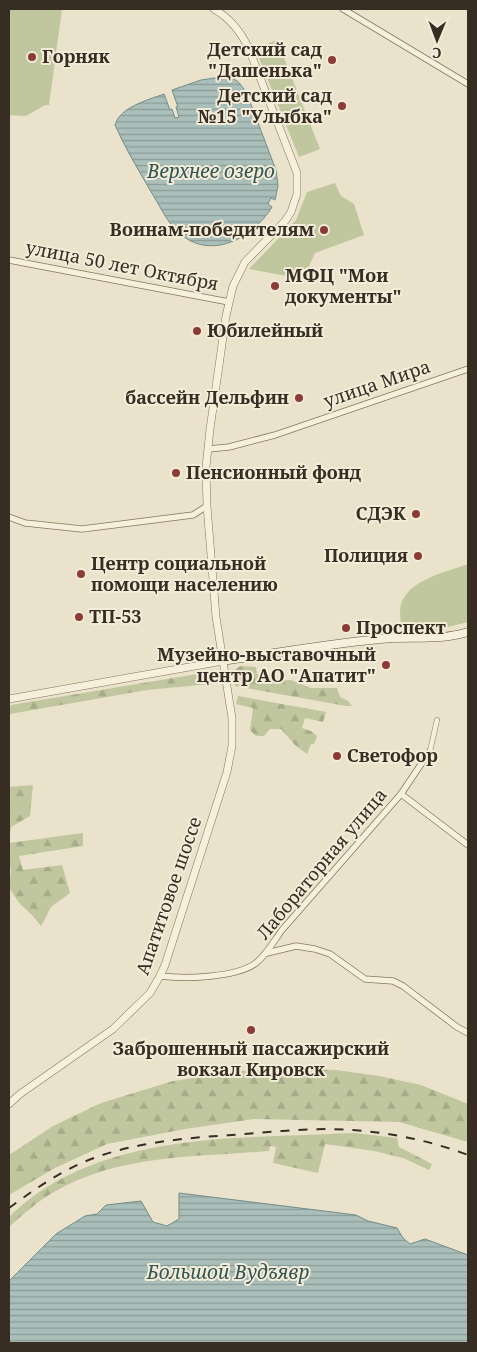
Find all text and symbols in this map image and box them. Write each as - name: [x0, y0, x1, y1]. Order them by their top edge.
- north arrow: [412, 15, 462, 65]
- place label: Детский сад "Дашенька": [207, 37, 322, 82]
- place label: Горняк: [42, 44, 110, 68]
- text: С: [432, 44, 442, 63]
- marker: Горняк: [26, 51, 38, 63]
- marker: Детский сад "Дашенька": [326, 54, 338, 66]
- place label: Детский сад №15 "Улыбка": [198, 83, 332, 128]
- marker: Детский сад №15 "Улыбка": [336, 100, 348, 112]
- water label: Верхнее озеро: [146, 158, 275, 184]
- place label: Воинам-победителям: [110, 217, 315, 241]
- marker: Воинам-победителям: [318, 224, 330, 236]
- street label: улица 50 лет Октября: [24, 235, 221, 295]
- place label: МФЦ "Мои документы": [285, 263, 402, 308]
- marker: МФЦ "Мои документы": [269, 280, 281, 292]
- place label: Юбилейный: [207, 318, 323, 342]
- marker: Юбилейный: [191, 325, 203, 337]
- street label: улица Мира: [320, 354, 433, 413]
- place label: бассейн Дельфин: [125, 385, 289, 409]
- marker: бассейн Дельфин: [293, 392, 305, 404]
- place label: Пенсионный фонд: [186, 460, 361, 484]
- marker: Пенсионный фонд: [170, 467, 182, 479]
- place label: СДЭК: [356, 501, 407, 525]
- marker: СДЭК: [410, 508, 422, 520]
- place label: Полиция: [324, 543, 408, 567]
- marker: Полиция: [412, 550, 424, 562]
- place label: Центр социальной помощи населению: [91, 551, 278, 596]
- marker: Центр социальной помощи населению: [75, 568, 87, 580]
- place label: ТП-53: [89, 604, 142, 628]
- marker: ТП-53: [73, 611, 85, 623]
- place label: Проспект: [356, 615, 446, 639]
- marker: Проспект: [340, 622, 352, 634]
- place label: Музейно-выставочный центр АО "Апатит": [157, 642, 376, 687]
- marker: Музейно-выставочный центр АО "Апатит": [380, 659, 392, 671]
- place label: Светофор: [347, 743, 438, 767]
- marker: Светофор: [331, 750, 343, 762]
- street label: Лабораторная улица: [251, 783, 392, 944]
- street label: Апатитовое шоссе: [130, 813, 206, 978]
- marker: Заброшенный пассажирский вокзал Кировск: [245, 1024, 257, 1036]
- place label: Заброшенный пассажирский вокзал Кировск: [113, 1036, 389, 1081]
- water label: Большой Вудъявр: [146, 1259, 309, 1285]

